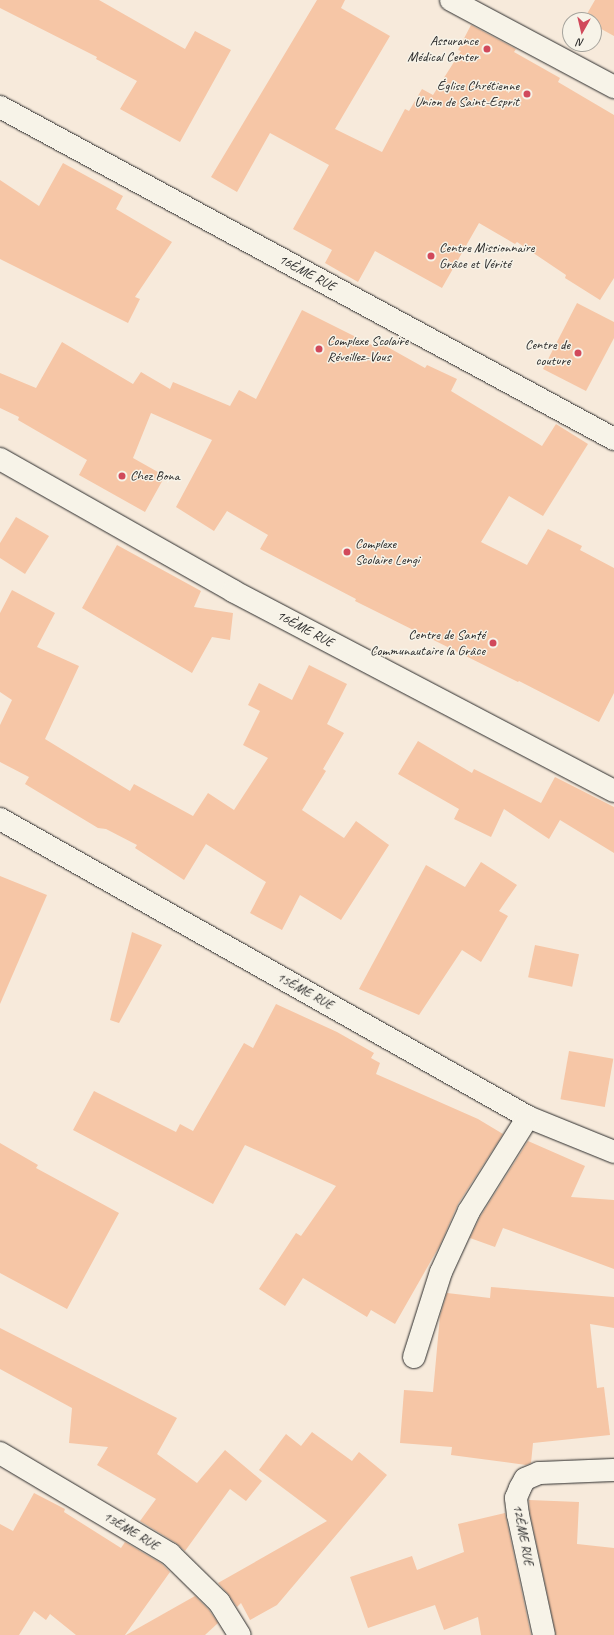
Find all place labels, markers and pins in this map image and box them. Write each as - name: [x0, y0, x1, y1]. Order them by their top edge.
- place label: Assurance Médical Center: [407, 33, 478, 66]
- marker: Assurance Médical Center: [481, 43, 493, 55]
- place label: Église Chrétienne Union de Saint-Esprit: [415, 78, 519, 110]
- marker: Église Chrétienne Union de Saint-Esprit: [522, 89, 532, 99]
- place label: Centre Missionnaire Grâce et Vérité: [439, 240, 535, 272]
- marker: Centre Missionnaire Grâce et Vérité: [426, 251, 436, 261]
- place label: Complexe Scolaire Réveillez-Vous: [327, 333, 408, 366]
- place label: Centre de couture: [525, 337, 570, 370]
- marker: Complexe Scolaire Réveillez-Vous: [314, 344, 324, 354]
- marker: Centre de couture: [573, 348, 583, 358]
- place label: Chez Bona: [130, 468, 180, 484]
- marker: Chez Bona: [117, 471, 127, 481]
- place label: Complexe Scolaire Lengi: [355, 536, 419, 568]
- marker: Complexe Scolaire Lengi: [342, 547, 352, 557]
- place label: Centre de Santé Communautaire la Grâce: [369, 627, 485, 660]
- marker: Centre de Santé Communautaire la Grâce: [488, 638, 498, 648]

